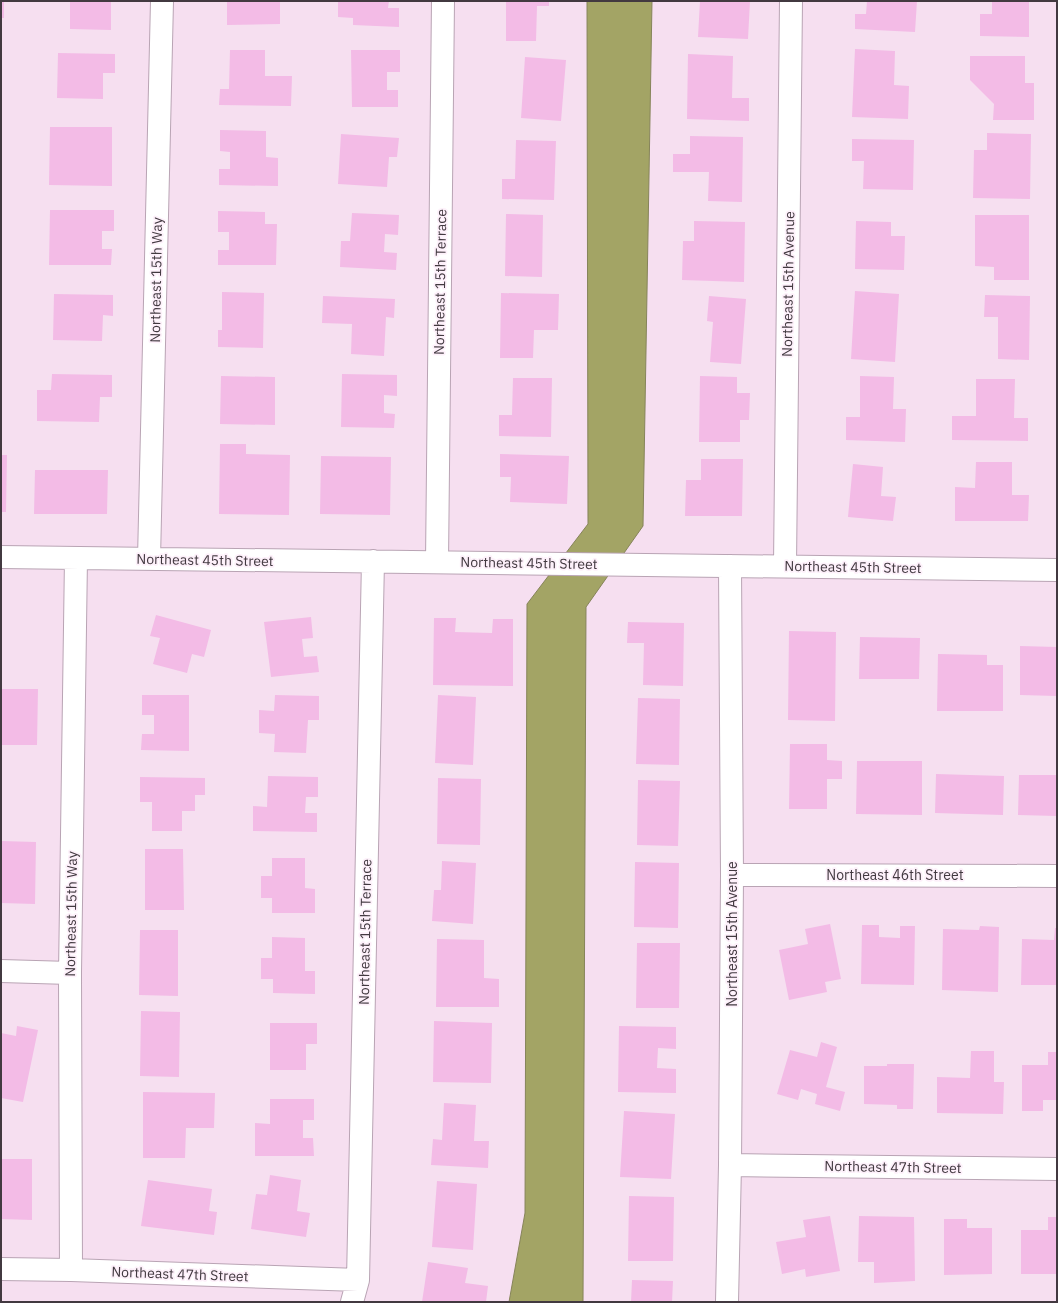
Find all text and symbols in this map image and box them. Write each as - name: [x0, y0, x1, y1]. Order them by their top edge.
- street label: Northeast 15th Terrace: [430, 209, 450, 355]
- street label: Northeast 15th Avenue: [778, 211, 798, 357]
- street label: Northeast 15th Way: [146, 217, 166, 343]
- street label: Northeast 45th Street: [136, 550, 274, 570]
- street label: Northeast 45th Street: [460, 553, 598, 573]
- street label: Northeast 45th Street: [784, 557, 922, 577]
- street label: Northeast 15th Way: [61, 851, 81, 977]
- street label: Northeast 15th Terrace: [355, 859, 375, 1005]
- street label: Northeast 15th Avenue: [723, 861, 741, 1007]
- street label: Northeast 46th Street: [826, 866, 964, 884]
- street label: Northeast 47th Street: [824, 1157, 962, 1177]
- street label: Northeast 47th Street: [111, 1263, 249, 1285]

